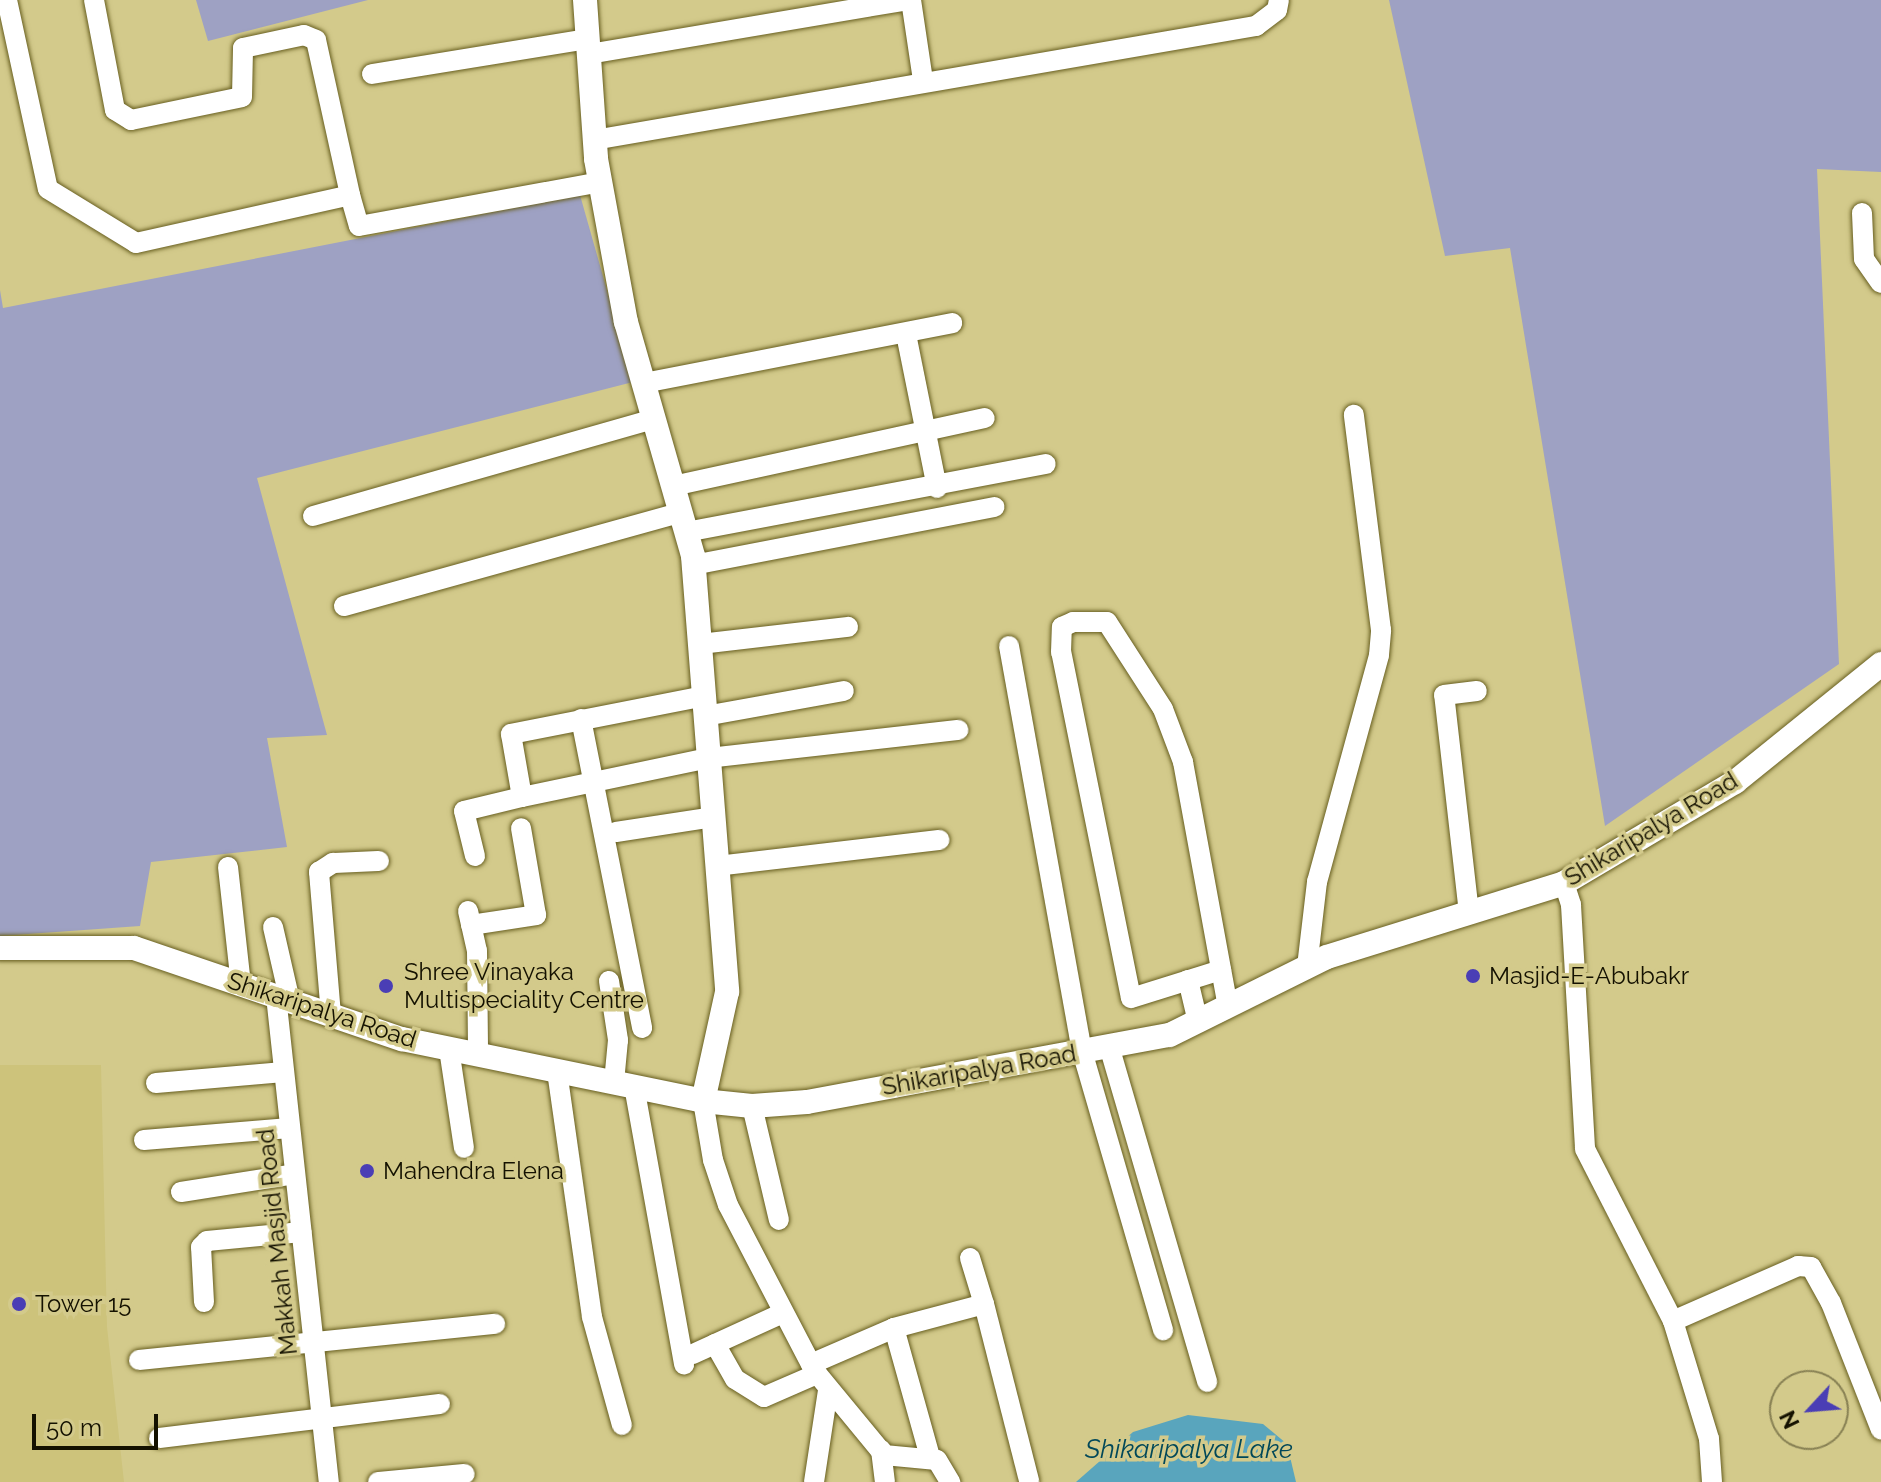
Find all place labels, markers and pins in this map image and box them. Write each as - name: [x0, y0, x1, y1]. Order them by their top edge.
- place label: Shree Vinayaka Multispeciality Centre: [404, 958, 645, 1014]
- place label: Masjid-E-Abubakr: [1489, 962, 1689, 990]
- marker: Masjid-E-Abubakr: [1464, 967, 1482, 985]
- marker: Shree Vinayaka Multispeciality Centre: [375, 975, 397, 997]
- place label: Mahendra Elena: [383, 1157, 564, 1185]
- marker: Mahendra Elena: [358, 1162, 376, 1180]
- place label: Tower 15: [35, 1290, 132, 1318]
- marker: Tower 15: [10, 1295, 28, 1313]

